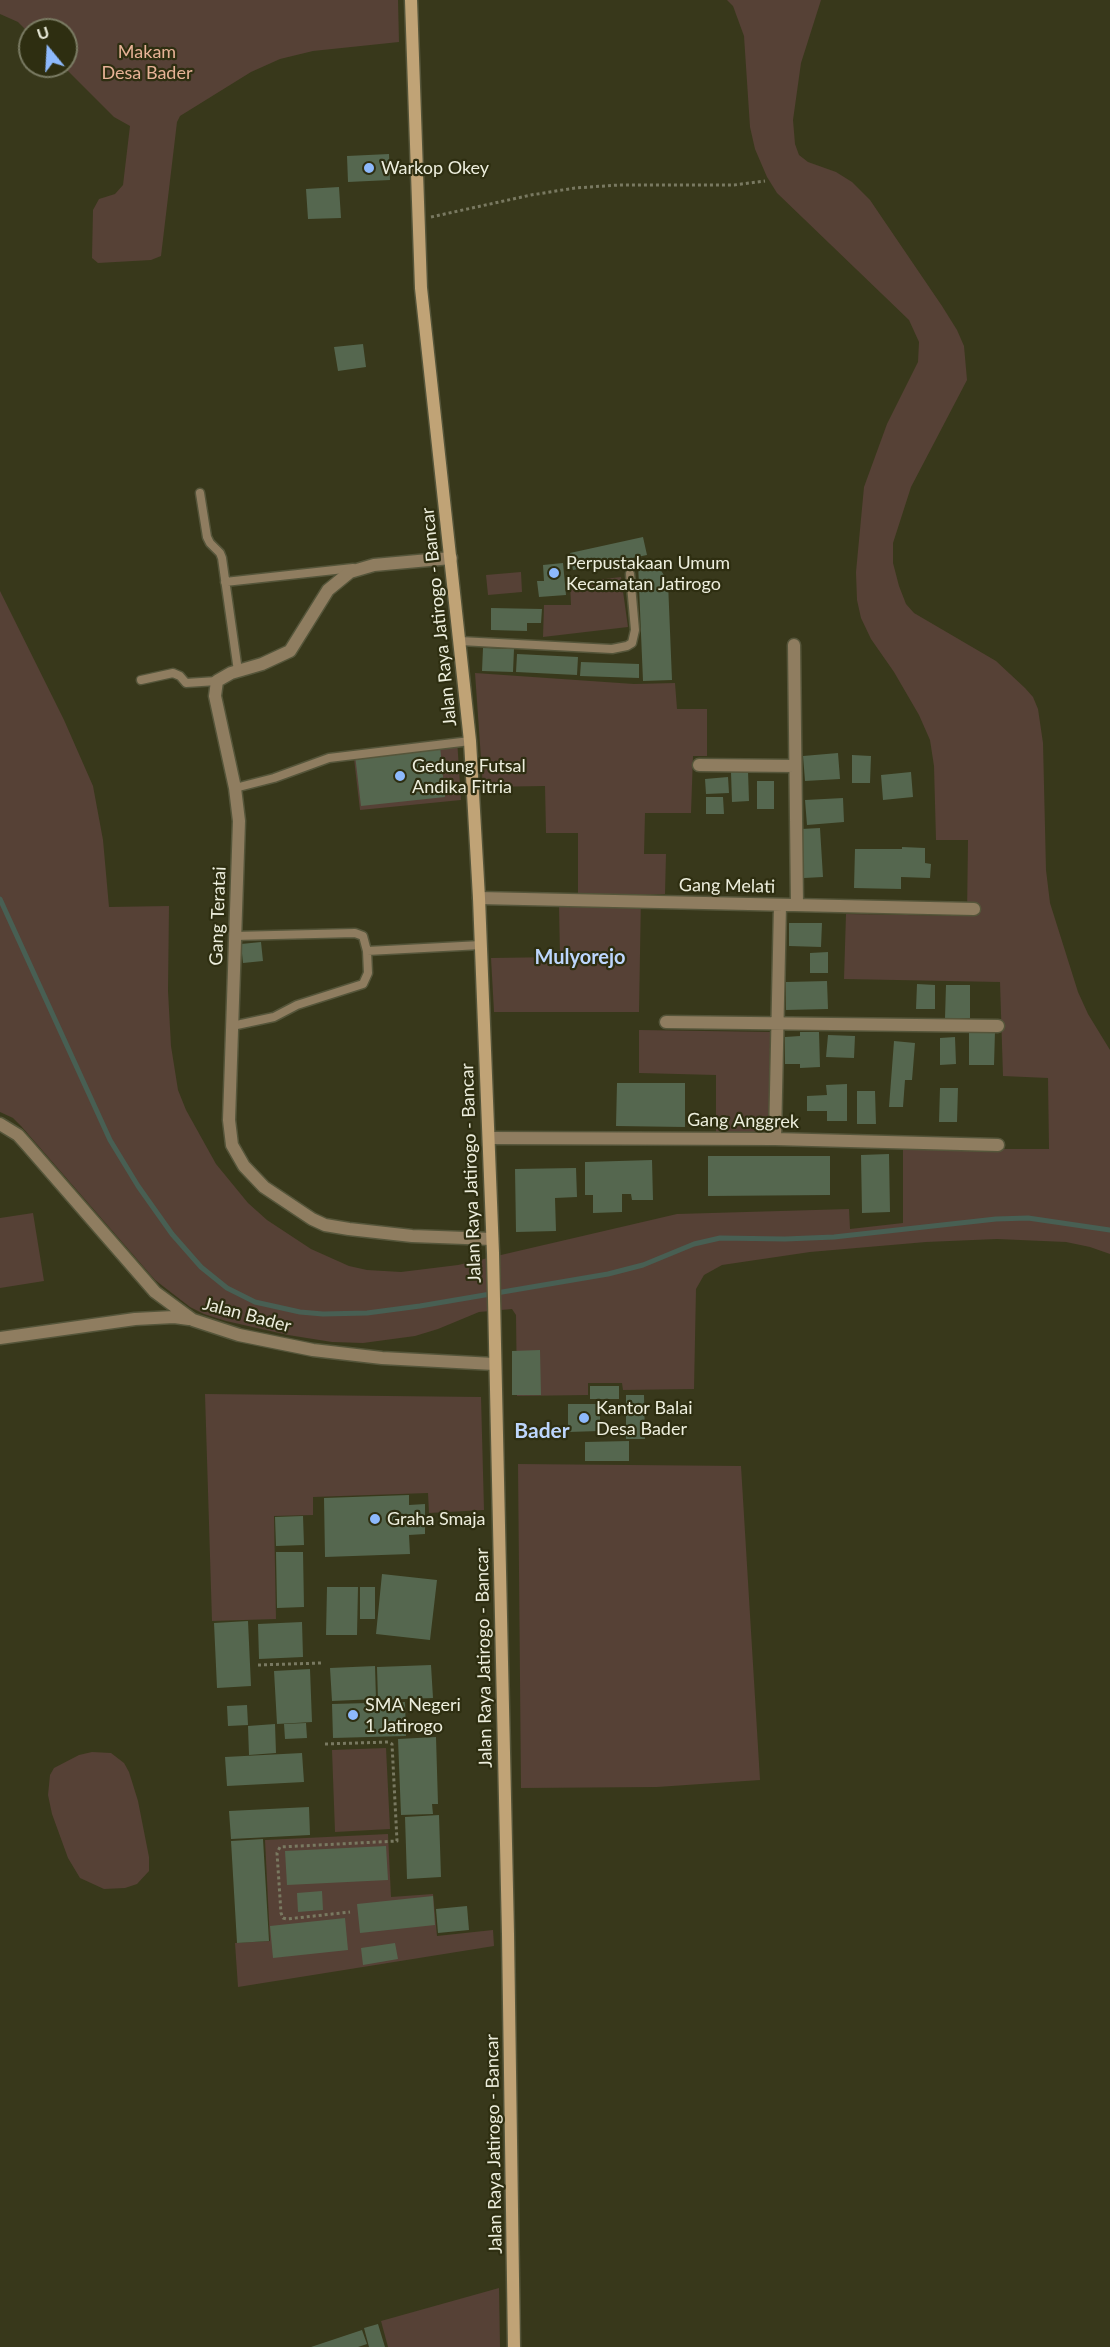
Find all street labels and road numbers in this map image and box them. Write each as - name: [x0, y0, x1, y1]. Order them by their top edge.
- street label: Jalan Raya Jatirogo - Bancar: [417, 506, 461, 728]
- street label: Gang Teratai: [205, 866, 231, 966]
- street label: Gang Melati: [679, 874, 775, 898]
- street label: Jalan Raya Jatirogo - Bancar: [456, 1063, 486, 1283]
- street label: Gang Anggrek: [687, 1109, 799, 1133]
- street label: Jalan Bader: [200, 1293, 294, 1337]
- street label: Jalan Raya Jatirogo - Bancar: [471, 1548, 497, 1768]
- street label: Jalan Raya Jatirogo - Bancar: [481, 2034, 507, 2254]

